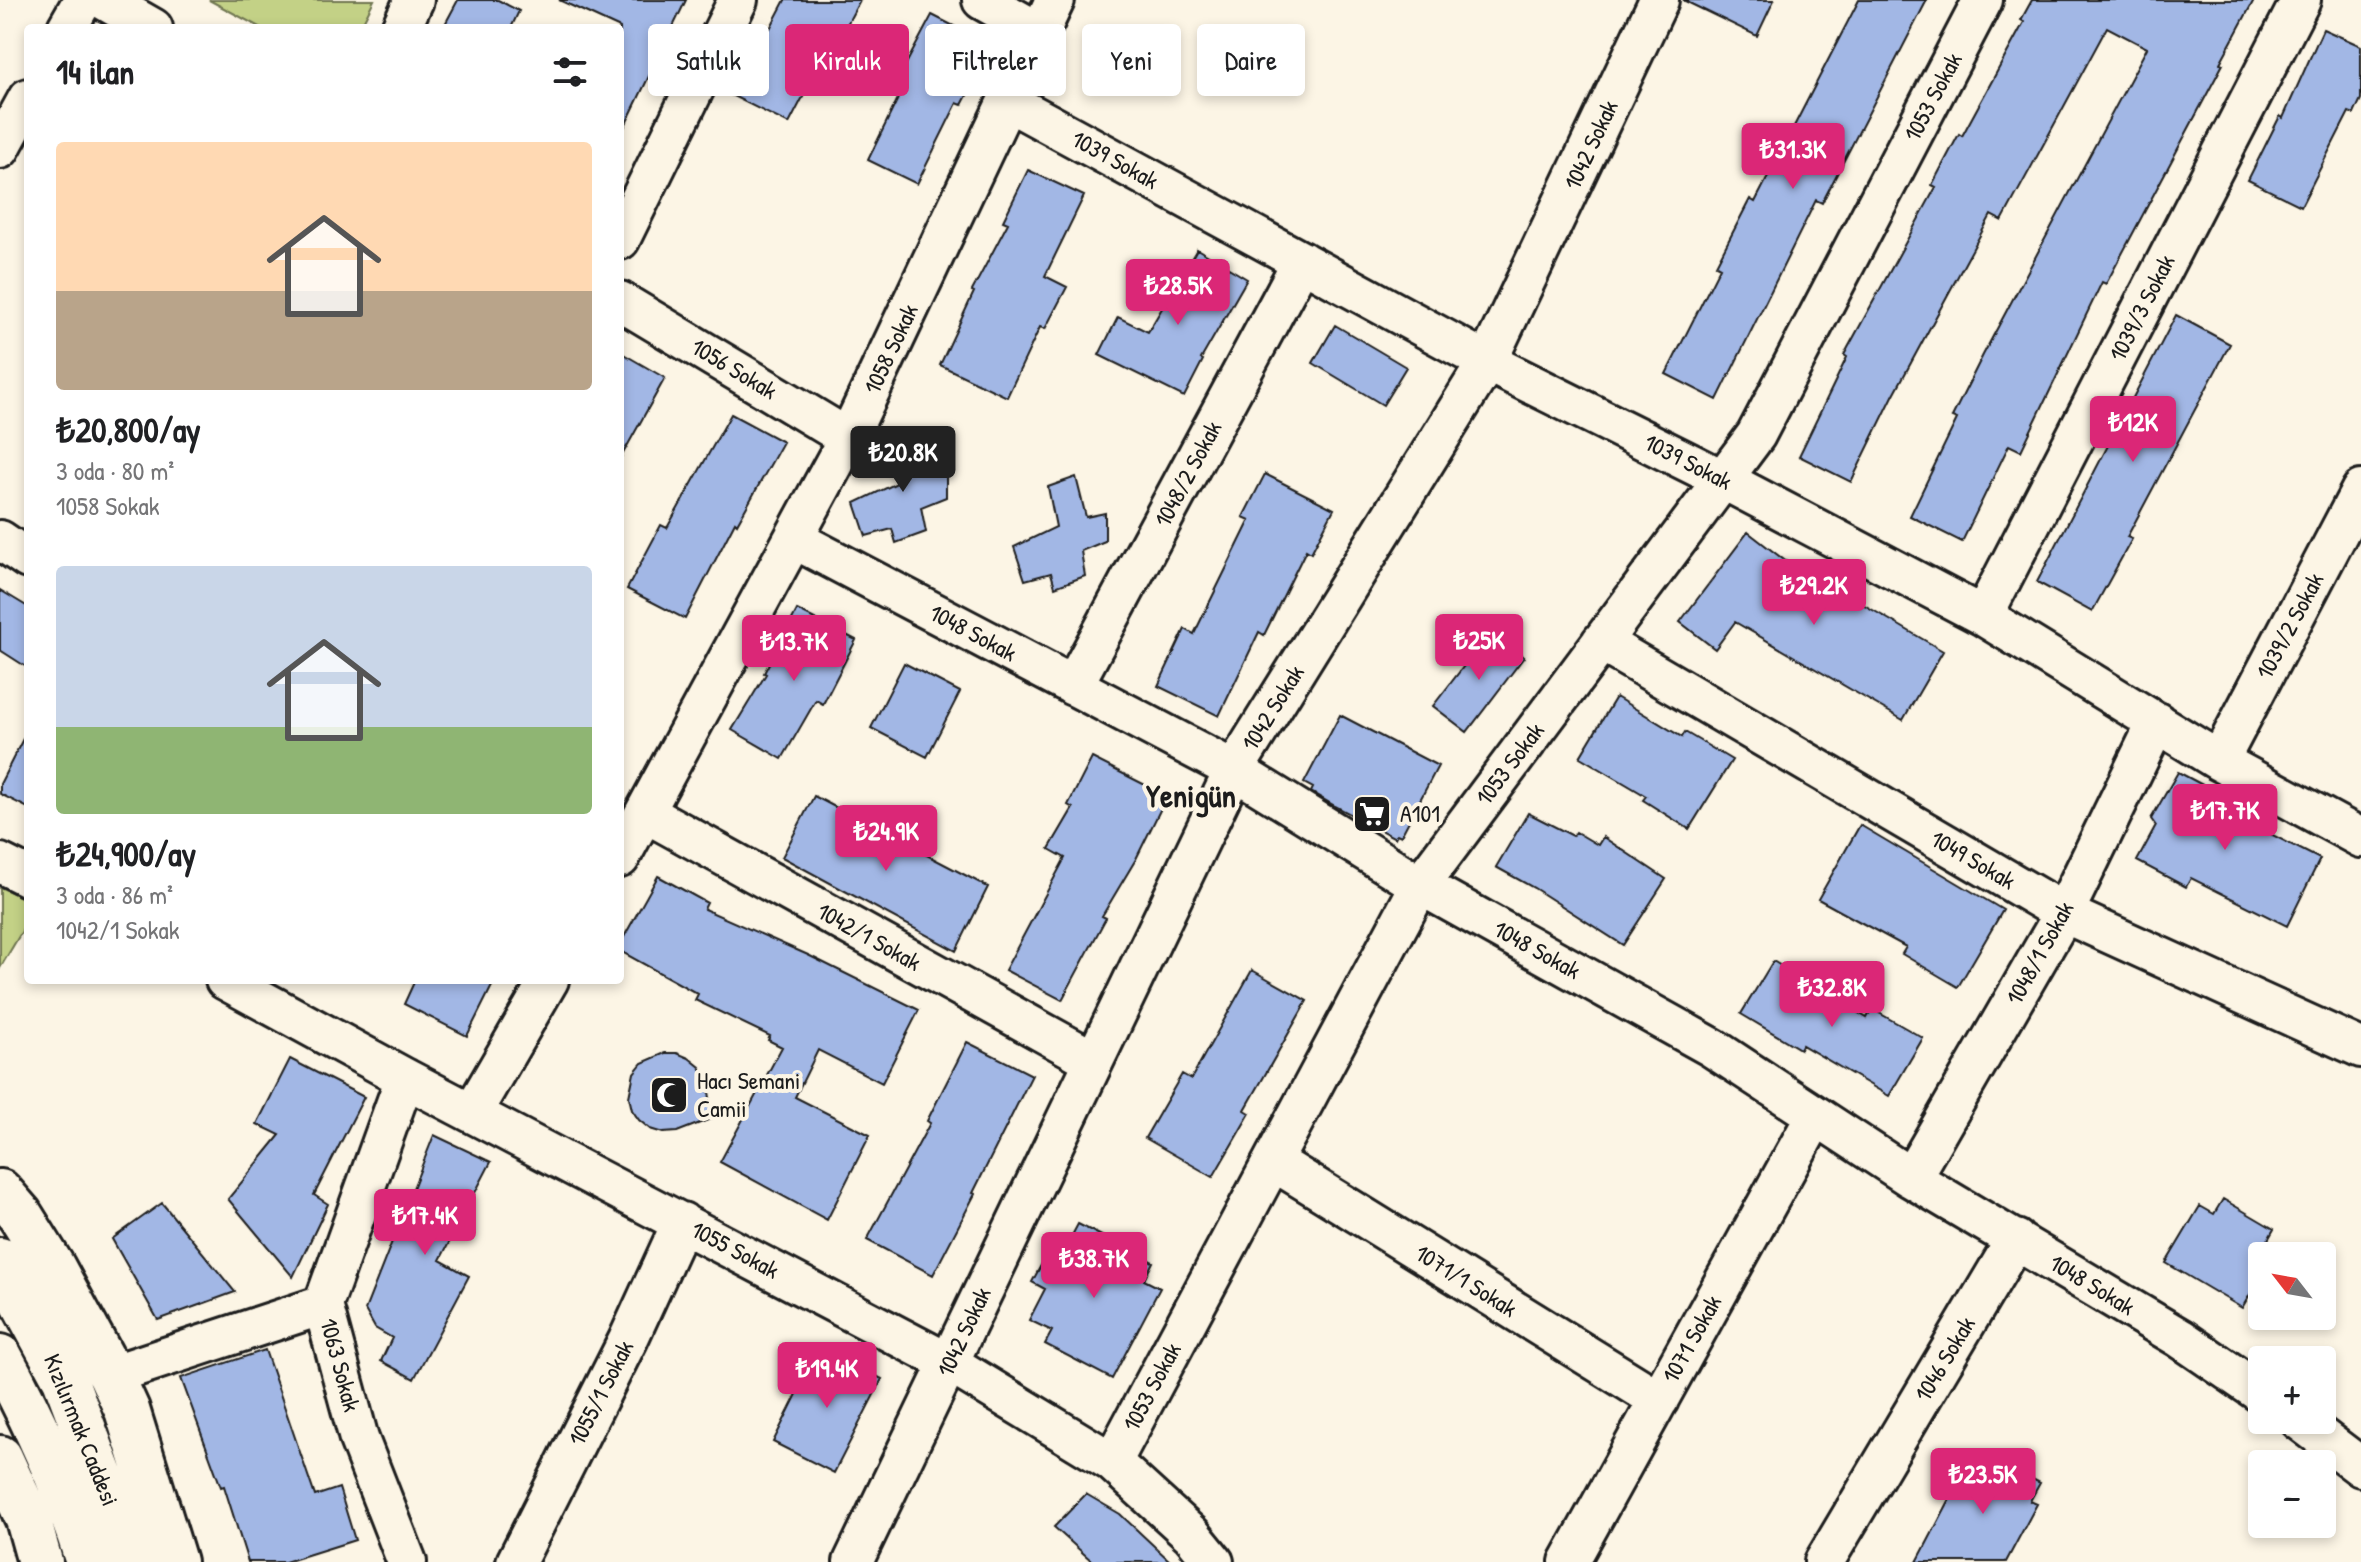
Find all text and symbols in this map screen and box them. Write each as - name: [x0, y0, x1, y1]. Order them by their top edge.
- chip: Satılık: [648, 24, 769, 96]
- chip: Kiralık: [785, 24, 909, 96]
- chip: Filtreler: [925, 24, 1066, 96]
- chip: Yeni: [1082, 24, 1181, 96]
- chip: Daire: [1197, 24, 1305, 96]
- street label: 1053 Sokak: [1895, 47, 1969, 146]
- text: 14 ilan: [56, 49, 134, 95]
- icon: filters: [548, 50, 592, 94]
- street label: 1042 Sokak: [1555, 95, 1625, 194]
- street label: 1039 Sokak: [1066, 122, 1165, 196]
- pin: ₺31.3K: [1728, 123, 1858, 191]
- text: ₺31.3K: [1760, 131, 1826, 166]
- icon: home: [252, 194, 396, 338]
- street label: 1039/3 Sokak: [2101, 249, 2182, 366]
- pin: ₺28.5K: [1113, 259, 1243, 327]
- text: ₺28.5K: [1144, 267, 1212, 302]
- street label: 1058 Sokak: [855, 298, 925, 399]
- street label: 1056 Sokak: [686, 330, 783, 406]
- pin: ₺12K: [2086, 396, 2180, 464]
- text: ₺12K: [2108, 404, 2158, 439]
- text: ₺20,800/ay: [56, 407, 201, 453]
- street label: 1048/2 Sokak: [1146, 415, 1228, 532]
- street label: 1039 Sokak: [1639, 425, 1738, 497]
- pin: ₺20.8K: [838, 426, 968, 494]
- text: ₺20.8K: [868, 434, 938, 469]
- text: 3 oda · 80 m²: [56, 453, 174, 488]
- text: 1058 Sokak: [56, 488, 160, 523]
- pin: ₺29.2K: [1749, 559, 1879, 627]
- text: ₺29.2K: [1780, 567, 1848, 602]
- street label: 1039/2 Sokak: [2248, 567, 2330, 684]
- street label: 1048 Sokak: [924, 596, 1023, 668]
- pin: ₺25K: [1432, 614, 1526, 682]
- pin: ₺13.7K: [729, 615, 859, 683]
- icon: home: [252, 618, 396, 762]
- text: ₺25K: [1453, 622, 1505, 657]
- text: ₺13.7K: [760, 623, 828, 658]
- street label: 1042 Sokak: [1233, 659, 1311, 756]
- street label: 1053 Sokak: [1468, 715, 1551, 811]
- district label: Yenigün: [1146, 774, 1236, 818]
- pin: ₺17.7K: [2160, 784, 2290, 852]
- text: ₺17.7K: [2190, 792, 2260, 827]
- supermarket icon: A101: [1351, 793, 1393, 835]
- place label: A101: [1400, 797, 1440, 829]
- pin: ₺24.9K: [821, 805, 951, 873]
- text: ₺24.9K: [853, 813, 919, 848]
- street label: 1049 Sokak: [1925, 822, 2022, 896]
- text: ₺24,900/ay: [56, 831, 196, 877]
- text: 3 oda · 86 m²: [56, 877, 173, 912]
- street label: 1042/1 Sokak: [812, 894, 927, 978]
- street label: 1048/1 Sokak: [1998, 895, 2081, 1010]
- text: 1042/1 Sokak: [56, 912, 180, 947]
- street label: 1048 Sokak: [1488, 912, 1587, 986]
- pin: ₺32.8K: [1767, 961, 1897, 1029]
- text: ₺32.8K: [1797, 969, 1867, 1004]
- place label: Hacı Semani Camii: [697, 1064, 800, 1124]
- mosque icon: Hacı Semani Camii: [648, 1074, 690, 1116]
- pin: ₺17.4K: [360, 1189, 490, 1257]
- text: ₺17.4K: [392, 1197, 458, 1232]
- street label: 1055 Sokak: [686, 1213, 785, 1286]
- pin: ₺38.7K: [1029, 1232, 1159, 1300]
- street label: 1071/1 Sokak: [1410, 1236, 1524, 1324]
- text: ₺38.7K: [1059, 1240, 1129, 1275]
- north arrow: [2248, 1242, 2336, 1330]
- map controls: [2248, 1242, 2336, 1538]
- street label: 1048 Sokak: [2044, 1246, 2141, 1322]
- street label: 1042 Sokak: [928, 1282, 998, 1381]
- street label: 1071 Sokak: [1654, 1289, 1728, 1388]
- street label: 1046 Sokak: [1906, 1310, 1982, 1407]
- street label: 1063 Sokak: [313, 1315, 369, 1415]
- street label: 1055/1 Sokak: [560, 1334, 640, 1451]
- street label: 1053 Sokak: [1114, 1337, 1188, 1436]
- pin: ₺19.4K: [762, 1342, 892, 1410]
- button: +: [2248, 1346, 2336, 1434]
- street label: Kızılırmak Caddesi: [37, 1349, 127, 1510]
- text: ₺19.4K: [796, 1350, 858, 1385]
- pin: ₺23.5K: [1918, 1448, 2048, 1516]
- button: −: [2248, 1450, 2336, 1538]
- text: ₺23.5K: [1949, 1456, 2017, 1491]

